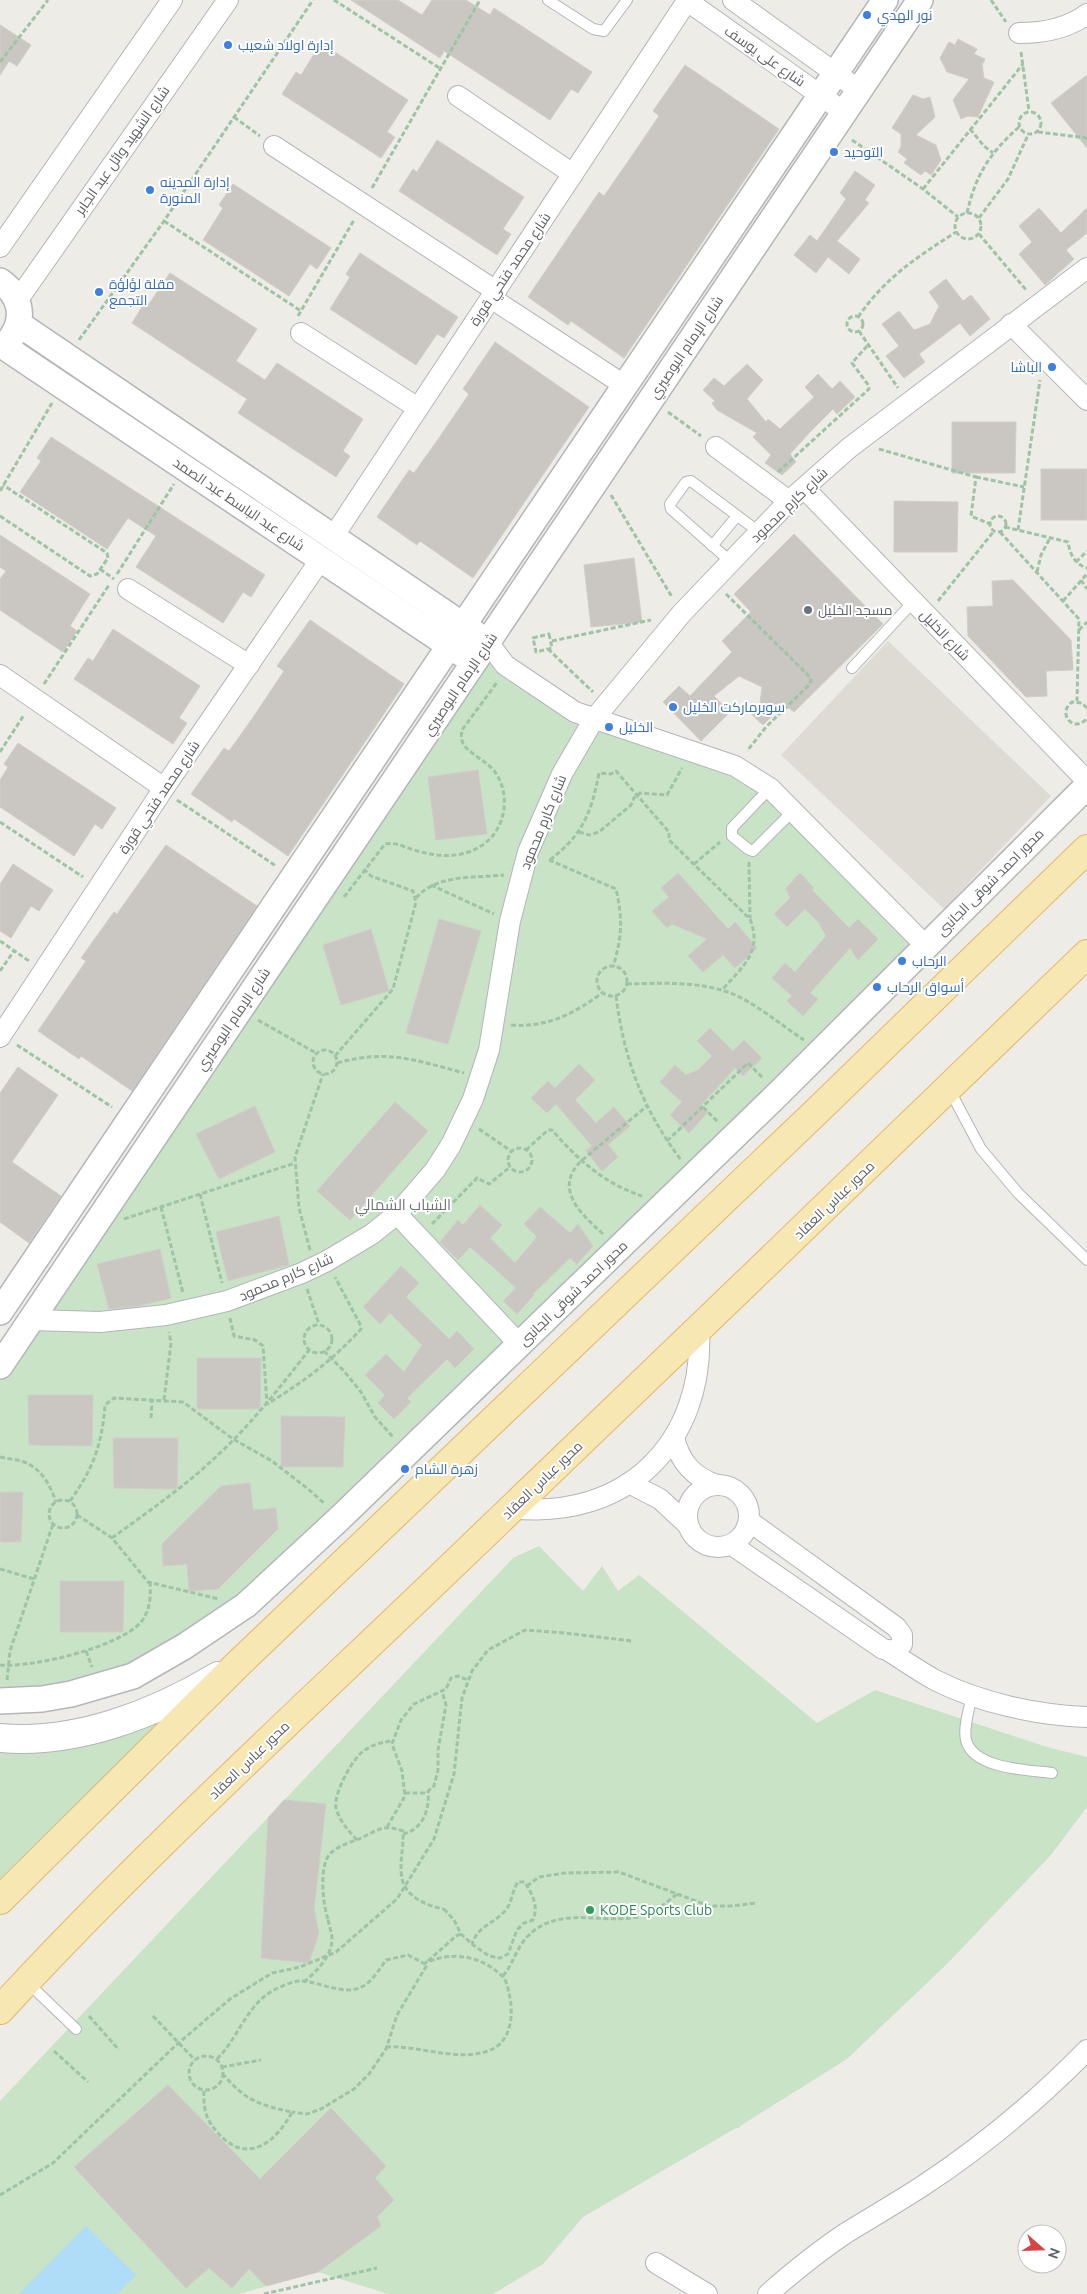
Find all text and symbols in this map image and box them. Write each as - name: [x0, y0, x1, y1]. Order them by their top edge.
- place label: نور الهدي: [877, 7, 933, 27]
- marker: نور الهدي: [861, 9, 873, 21]
- street label: شارع على يوسف: [721, 22, 808, 91]
- place label: إدارة اولاد شعيب: [238, 37, 334, 54]
- marker: إدارة اولاد شعيب: [222, 39, 234, 51]
- street label: شارع الشهيد وائل عبد الجابر: [71, 83, 173, 219]
- place label: التوحيد: [844, 144, 883, 160]
- marker: التوحيد: [828, 146, 840, 158]
- place label: إدارة المدينه المنورة: [160, 174, 230, 206]
- marker: إدارة المدينه المنورة: [144, 184, 156, 196]
- street label: شارع محمد فتحي قورة: [466, 209, 557, 331]
- place label: مقلة لؤلؤة التجمع: [109, 276, 175, 309]
- marker: مقلة لؤلؤة التجمع: [93, 286, 105, 298]
- street label: شارع الإمام البوصيري: [646, 293, 730, 404]
- place label: الباشا: [1010, 359, 1042, 375]
- marker: الباشا: [1046, 361, 1058, 373]
- street label: شارع عبد الباسط عبد الصمد: [170, 454, 308, 555]
- street label: شارع كارم محمود: [747, 464, 832, 547]
- place label: مسجد الخليل: [818, 602, 892, 618]
- marker: مسجد الخليل: [802, 604, 814, 616]
- street label: شارع الخليل: [916, 606, 973, 664]
- street label: شارع الإمام البوصيري: [420, 630, 504, 741]
- place label: سوبرماركت الخليل: [683, 699, 785, 715]
- marker: سوبرماركت الخليل: [667, 701, 679, 713]
- place label: الخليل: [619, 719, 653, 735]
- marker: الخليل: [603, 721, 615, 733]
- street label: شارع محمد فتحي قورة: [115, 737, 206, 859]
- street label: شارع كارم محمود: [517, 772, 571, 872]
- street label: محور احمد شوقى الجانبى: [933, 825, 1047, 939]
- place label: الرحاب: [912, 953, 947, 969]
- marker: الرحاب: [896, 955, 908, 967]
- street label: شارع الإمام البوصيري: [193, 965, 277, 1076]
- place label: أسواق الرحاب: [887, 978, 964, 996]
- marker: أسواق الرحاب: [871, 981, 883, 993]
- street label: محور عباس العقاد: [791, 1158, 877, 1242]
- district label: الشباب الشمالي: [355, 1196, 451, 1217]
- street label: محور احمد شوقى الجانبى: [515, 1237, 631, 1349]
- street label: شارع كارم محمود: [237, 1250, 336, 1306]
- street label: محور عباس العقاد: [499, 1438, 585, 1522]
- place label: زهرة الشام: [415, 1461, 478, 1479]
- marker: زهرة الشام: [399, 1463, 411, 1475]
- street label: محور عباس العقاد: [206, 1718, 292, 1802]
- place label: KODE Sports Club: [600, 1902, 712, 1918]
- marker: KODE Sports Club: [584, 1904, 596, 1916]
- north arrow: [1017, 2224, 1067, 2274]
- text: N: [1045, 2246, 1064, 2261]

